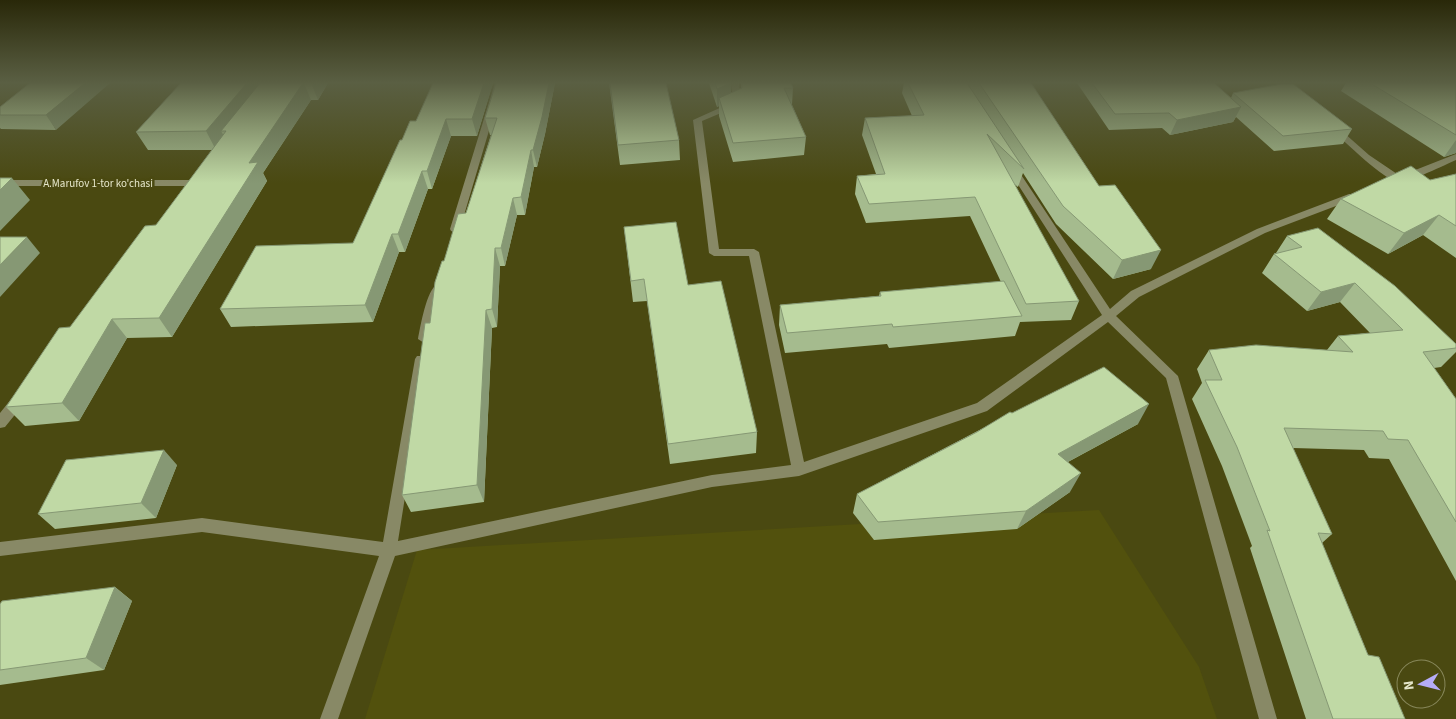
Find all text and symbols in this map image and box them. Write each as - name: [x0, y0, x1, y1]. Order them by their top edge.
- street label: A.Marufov 1-tor ko'chasi: [43, 176, 153, 191]
- north arrow: [1396, 659, 1446, 709]
- text: N: [1399, 680, 1420, 691]

